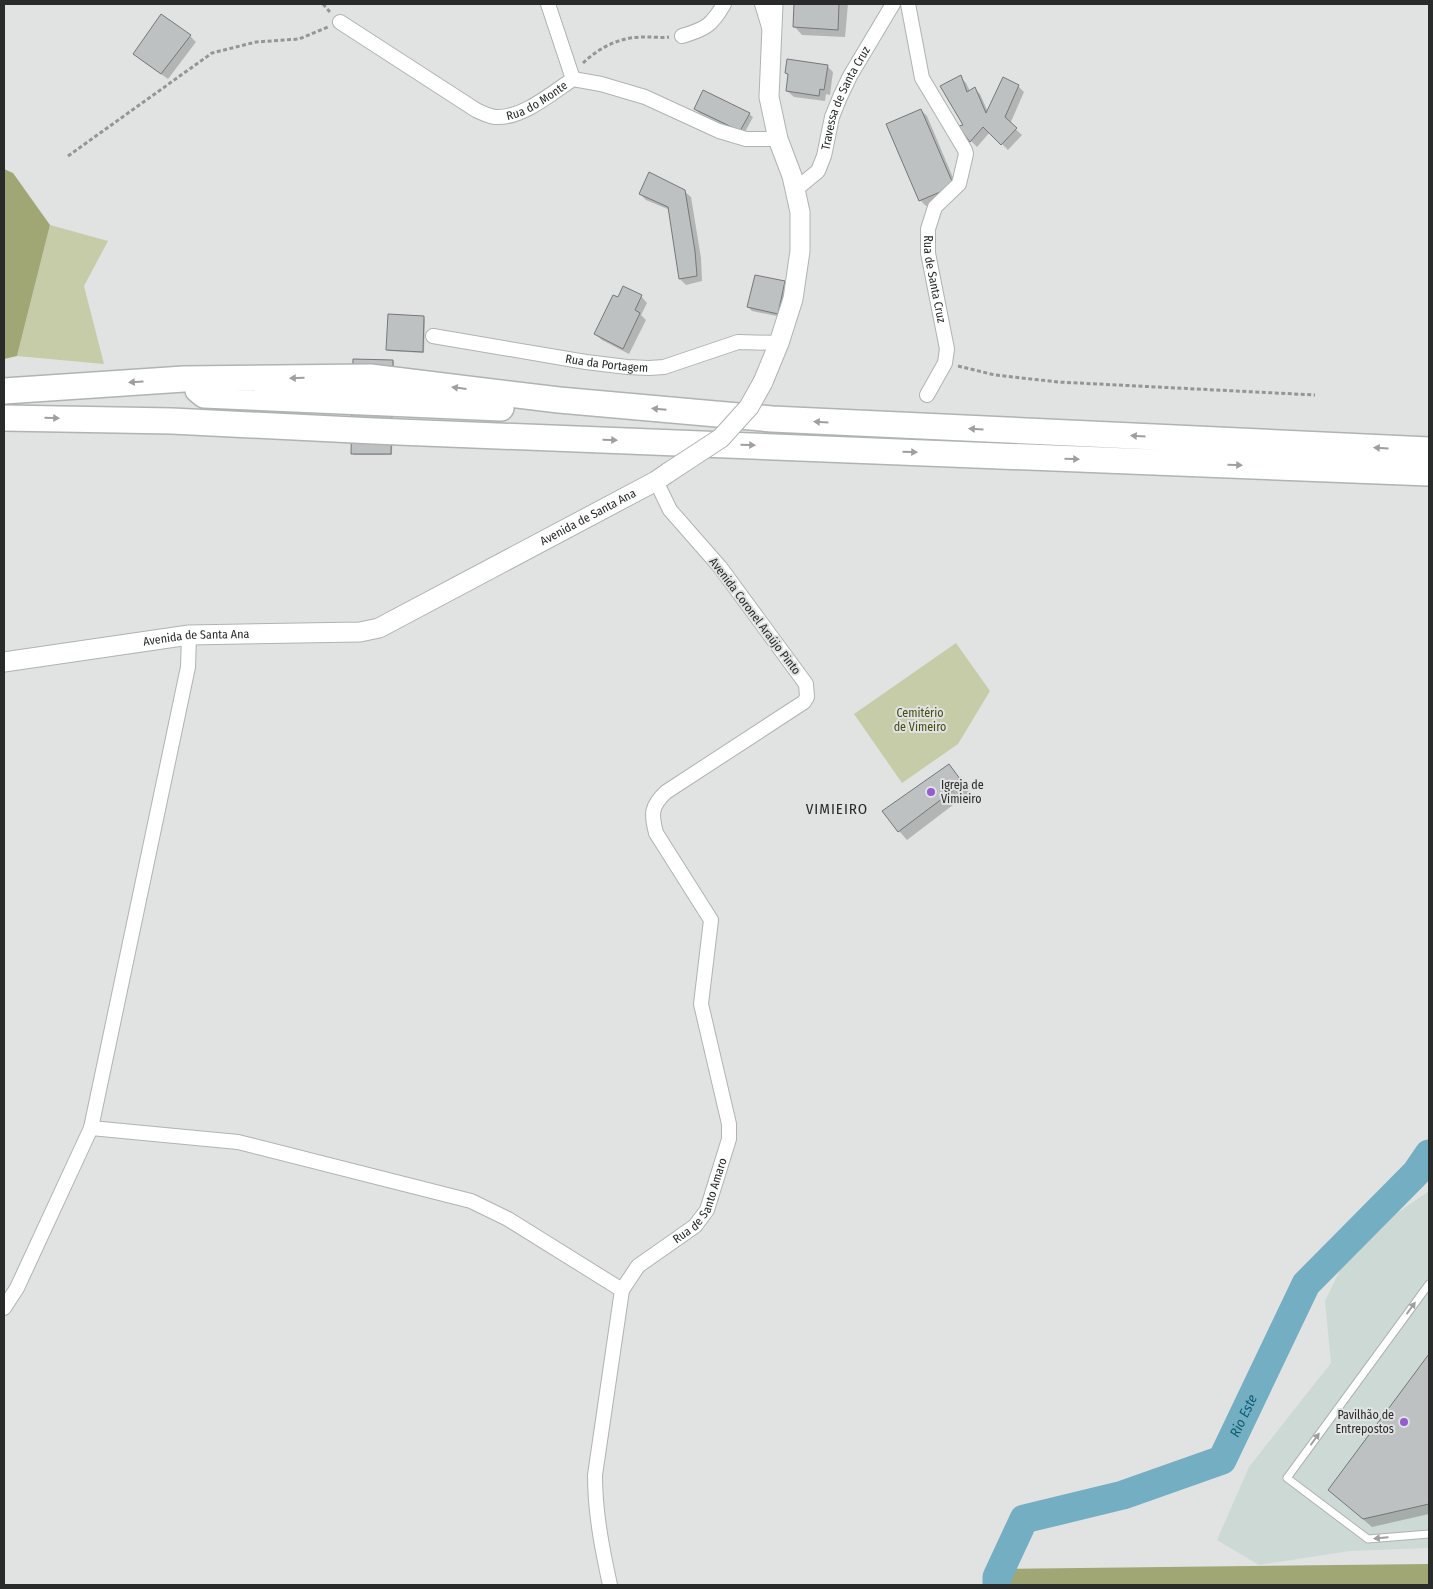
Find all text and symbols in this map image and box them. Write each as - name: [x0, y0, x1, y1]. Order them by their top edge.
- street label: Travessa de Santa Cruz: [818, 44, 873, 151]
- street label: Rua do Monte: [505, 78, 570, 123]
- street label: Rua de Santa Cruz: [921, 235, 949, 324]
- street label: Rua da Portagem: [564, 352, 648, 375]
- one-way arrow: [289, 374, 305, 382]
- one-way arrow: [128, 379, 144, 387]
- one-way arrow: [451, 383, 467, 391]
- one-way arrow: [651, 405, 667, 413]
- one-way arrow: [45, 414, 61, 422]
- one-way arrow: [813, 417, 829, 425]
- one-way arrow: [967, 424, 983, 432]
- one-way arrow: [1130, 432, 1146, 440]
- one-way arrow: [602, 436, 618, 444]
- one-way arrow: [740, 442, 756, 450]
- one-way arrow: [1372, 444, 1388, 452]
- one-way arrow: [902, 448, 918, 456]
- one-way arrow: [1065, 455, 1081, 463]
- one-way arrow: [1227, 461, 1243, 469]
- street label: Avenida de Santa Ana: [538, 486, 638, 548]
- street label: Avenida Coronel Araújo Pinto: [706, 555, 804, 677]
- street label: Avenida de Santa Ana: [142, 627, 250, 649]
- park label: Cemitério de Vimeiro: [894, 706, 946, 734]
- place label: Igreja de Vimieiro: [941, 778, 984, 806]
- marker: Igreja de Vimieiro: [925, 786, 937, 798]
- district label: VIMIEIRO: [806, 800, 868, 818]
- street label: Rua de Santo Amaro: [670, 1156, 730, 1246]
- one-way arrow: [1406, 1302, 1417, 1315]
- water label: Rio Este: [1226, 1391, 1261, 1440]
- place label: Pavilhão de Entrepostos: [1335, 1408, 1394, 1436]
- marker: Pavilhão de Entrepostos: [1398, 1416, 1410, 1428]
- one-way arrow: [1310, 1432, 1320, 1446]
- one-way arrow: [1372, 1534, 1388, 1542]

